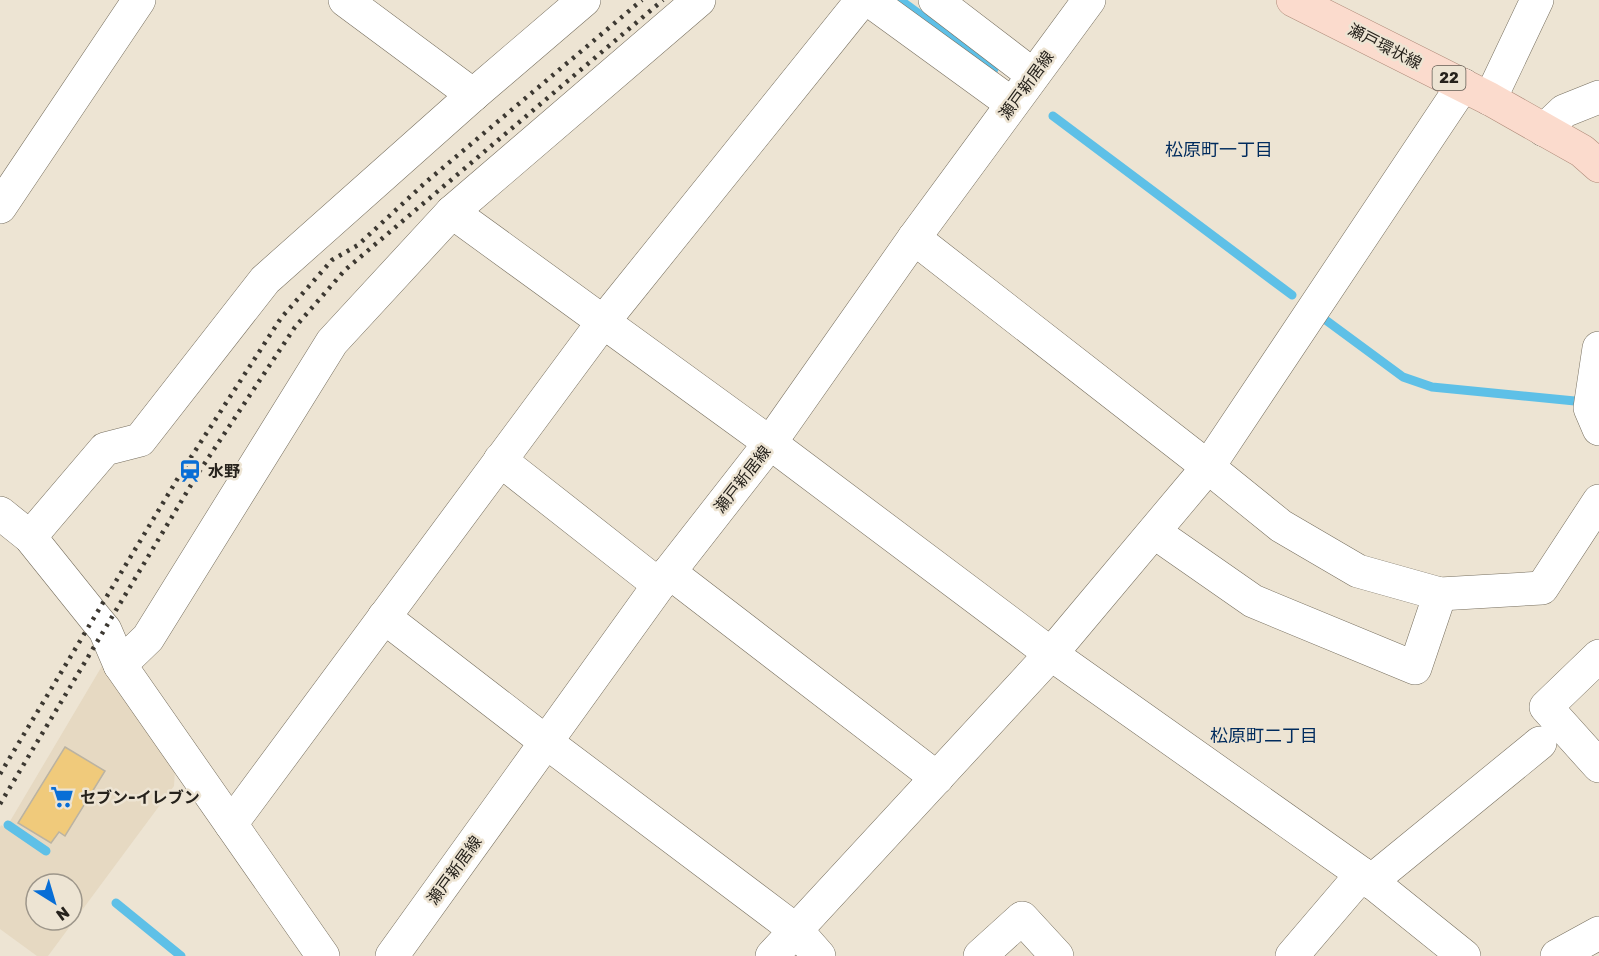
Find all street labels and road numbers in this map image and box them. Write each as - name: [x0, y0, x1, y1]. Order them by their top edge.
- street label: 瀬戸環状線: [1345, 20, 1425, 73]
- street label: 瀬戸新居線: [995, 47, 1058, 123]
- road number: 22: [1432, 66, 1466, 90]
- street label: 瀬戸新居線: [710, 442, 775, 517]
- street label: 瀬戸新居線: [423, 832, 486, 908]

